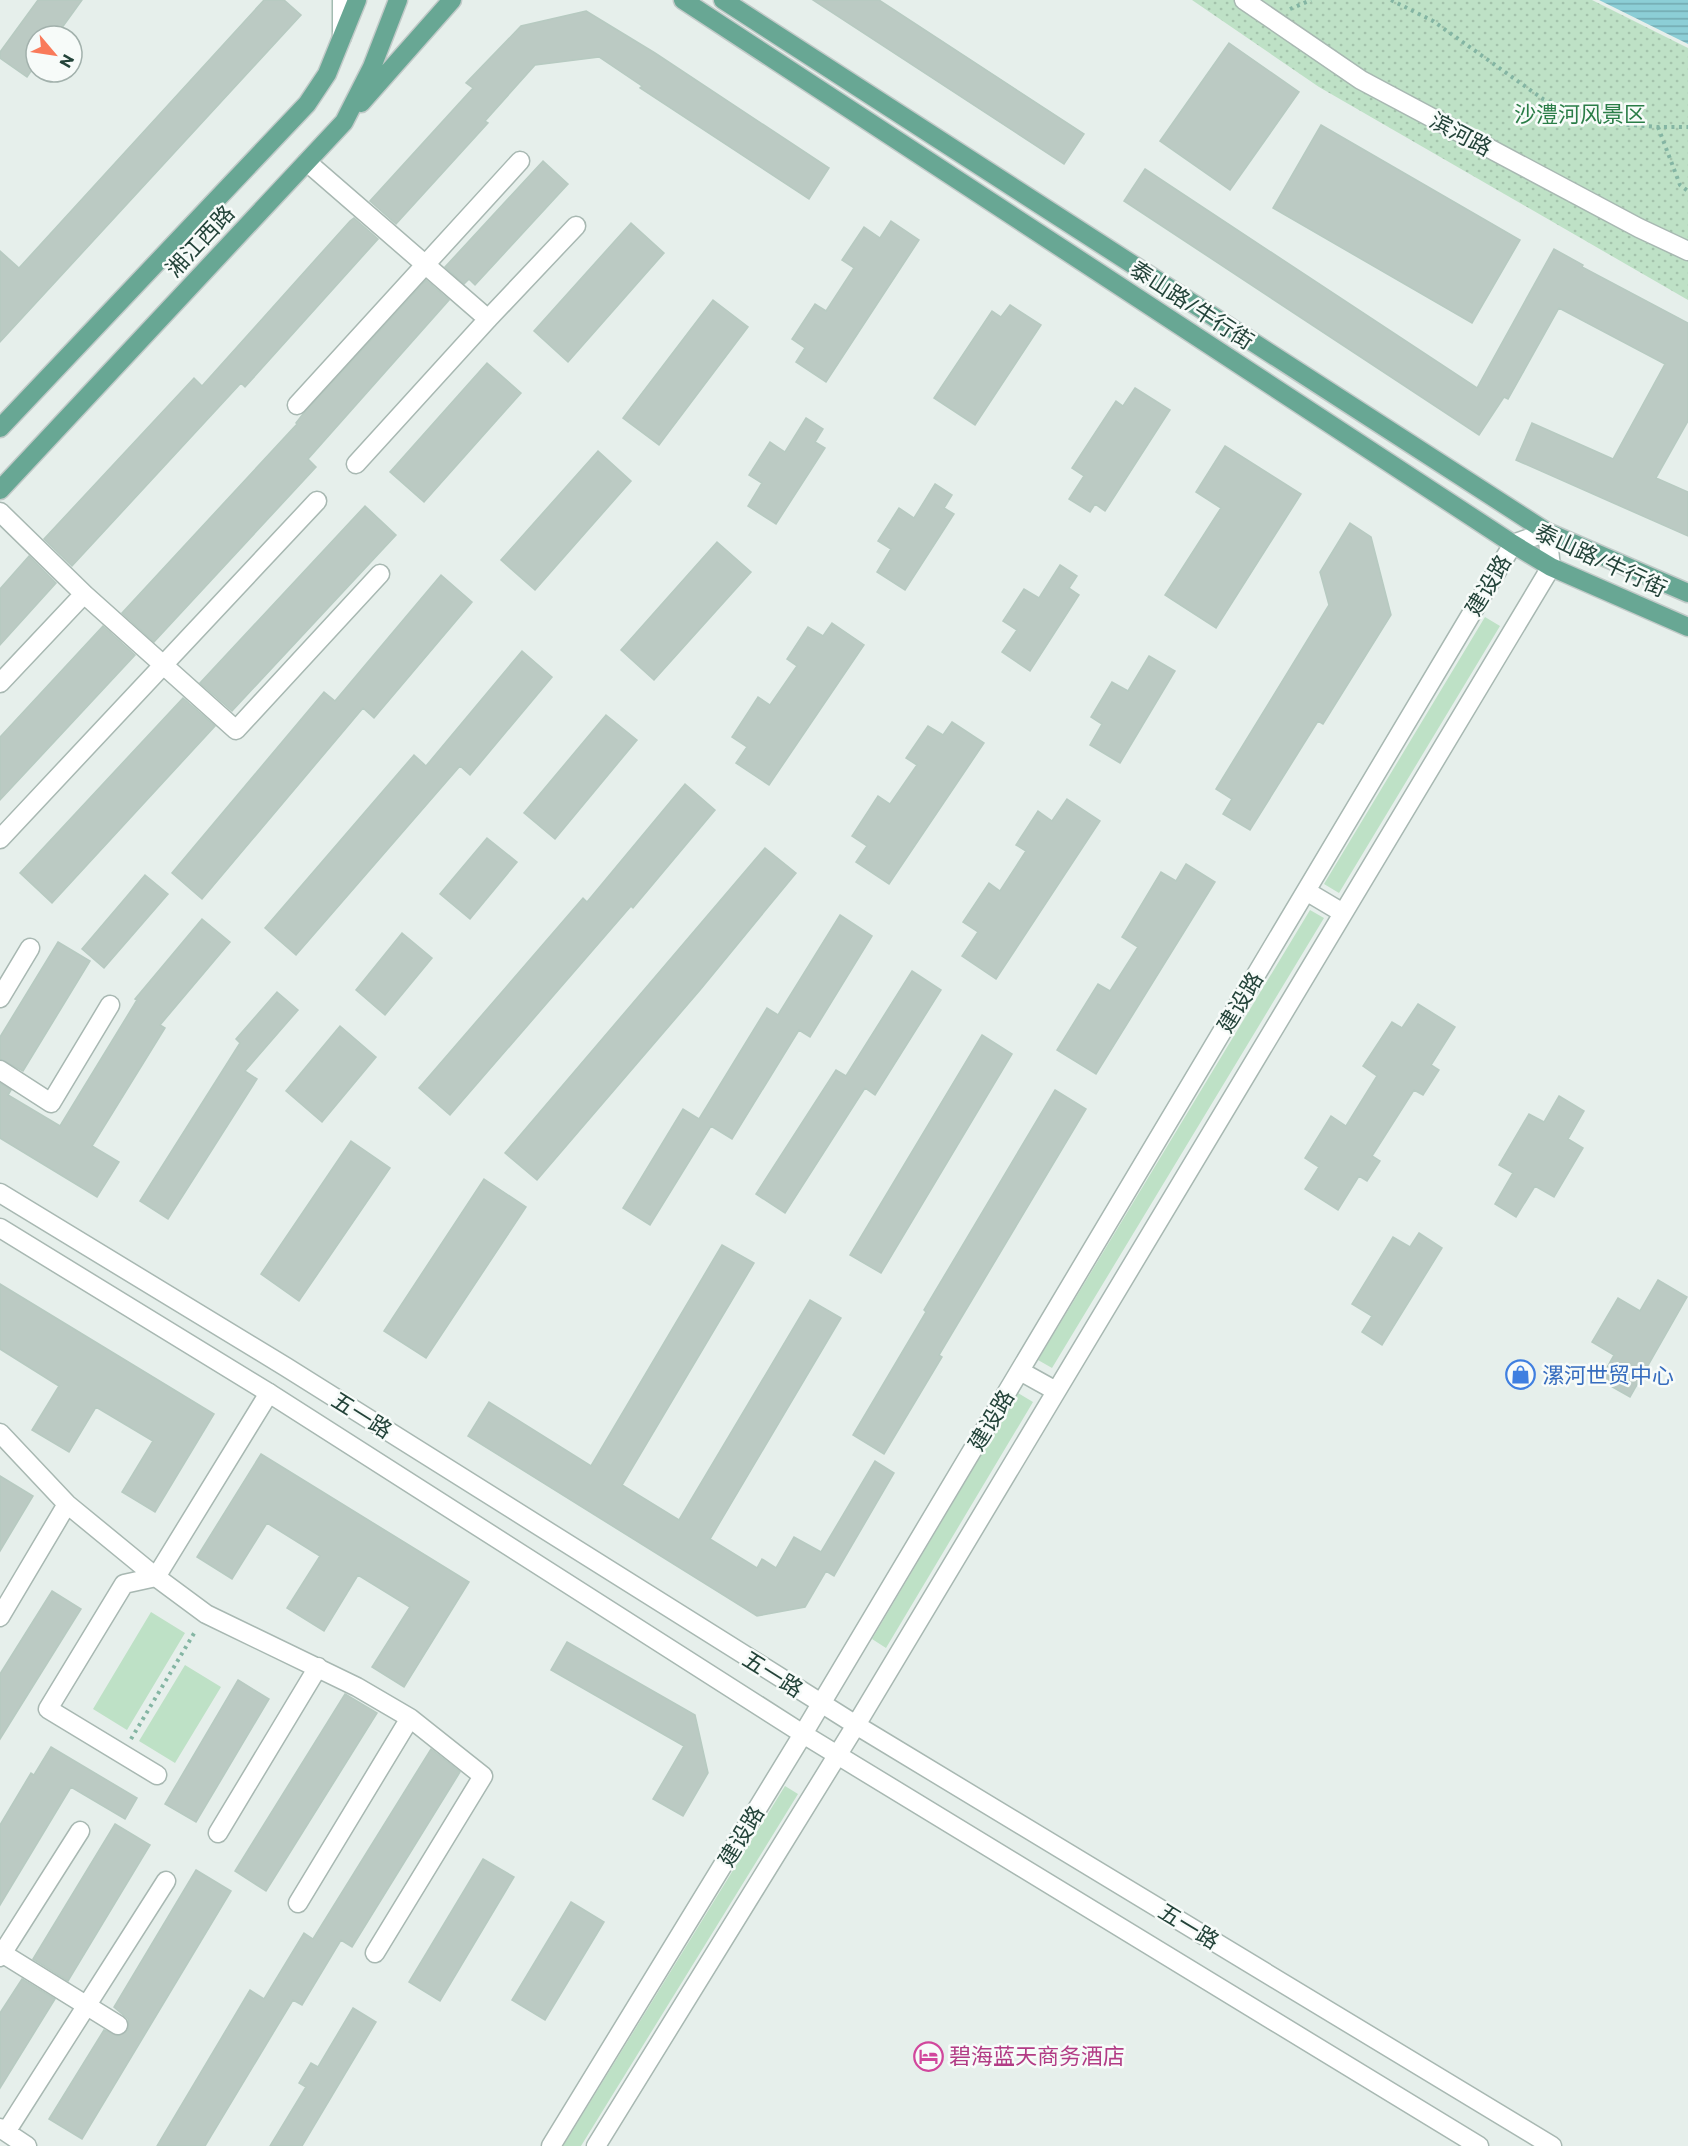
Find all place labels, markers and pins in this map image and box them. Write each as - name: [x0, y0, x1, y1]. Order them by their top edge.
- shop icon: 漯河世贸中心: [1505, 1359, 1537, 1391]
- place label: 漯河世贸中心: [1542, 1361, 1674, 1388]
- hotel icon: 碧海蓝天商务酒店: [912, 2040, 944, 2072]
- place label: 碧海蓝天商务酒店: [949, 2042, 1125, 2069]

